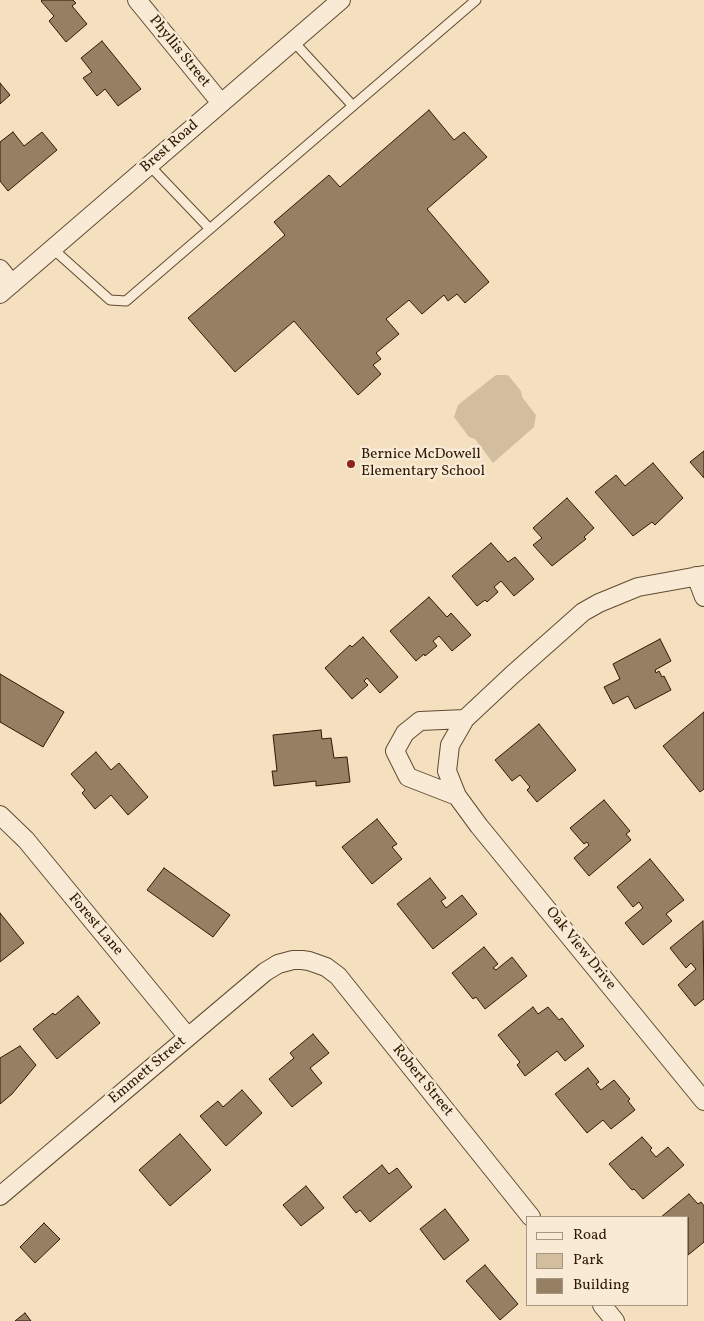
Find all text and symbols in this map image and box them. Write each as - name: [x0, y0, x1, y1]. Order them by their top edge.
- street label: Phyllis Street: [145, 12, 213, 92]
- street label: Brest Road: [137, 117, 203, 177]
- place label: Bernice McDowell Elementary School: [361, 446, 485, 481]
- marker: Bernice McDowell Elementary School: [345, 458, 357, 470]
- street label: Forest Lane: [64, 890, 126, 960]
- street label: Oak View Drive: [541, 904, 619, 994]
- street label: Emmett Street: [106, 1033, 190, 1109]
- street label: Robert Street: [388, 1042, 456, 1120]
- legend: [526, 1216, 689, 1306]
- text: Road: [573, 1225, 607, 1246]
- text: Park: [573, 1250, 604, 1271]
- text: Building: [573, 1275, 629, 1296]

